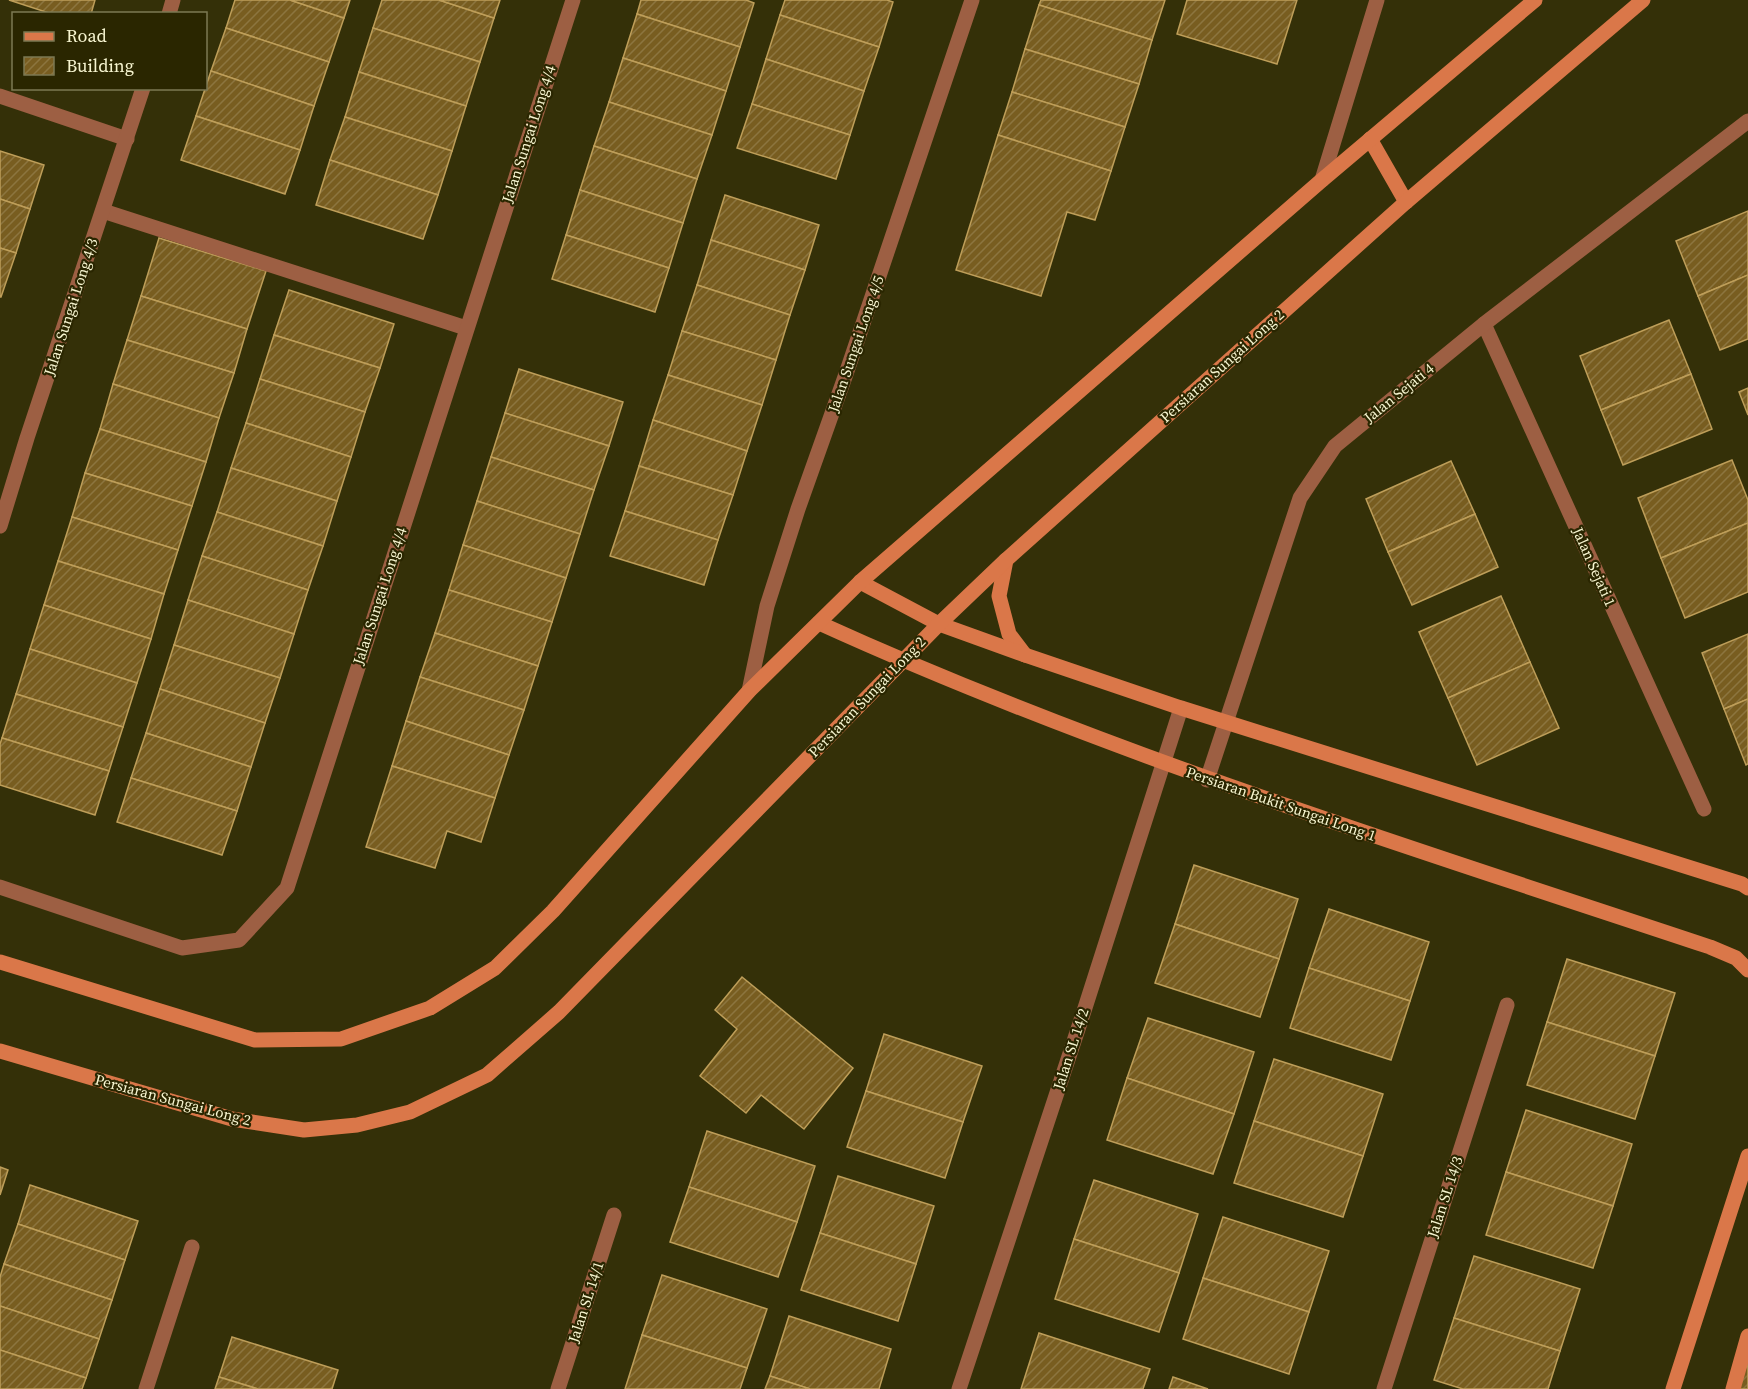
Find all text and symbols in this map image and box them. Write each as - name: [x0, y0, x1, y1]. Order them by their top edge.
- legend: [12, 12, 207, 90]
- text: Road: [66, 23, 107, 48]
- text: Building: [66, 53, 134, 78]
- street label: Jalan Sungai Long 4/4: [496, 62, 561, 206]
- street label: Jalan Sungai Long 4/3: [38, 235, 103, 379]
- street label: Jalan Sungai Long 4/5: [822, 273, 889, 416]
- street label: Persiaran Sungai Long 2: [1155, 304, 1288, 427]
- street label: Jalan Sejati 4: [1358, 357, 1439, 428]
- street label: Jalan Sejati 1: [1567, 523, 1621, 610]
- street label: Jalan Sungai Long 4/4: [347, 524, 412, 668]
- street label: Persiaran Sungai Long 2: [803, 632, 930, 762]
- street label: Persiaran Bukit Sungai Long 1: [1183, 761, 1379, 846]
- street label: Jalan SL 14/2: [1047, 1005, 1094, 1093]
- street label: Persiaran Sungai Long 2: [93, 1069, 253, 1130]
- street label: Jalan SL 14/3: [1421, 1153, 1468, 1241]
- street label: Jalan SL 14/1: [562, 1258, 609, 1346]

